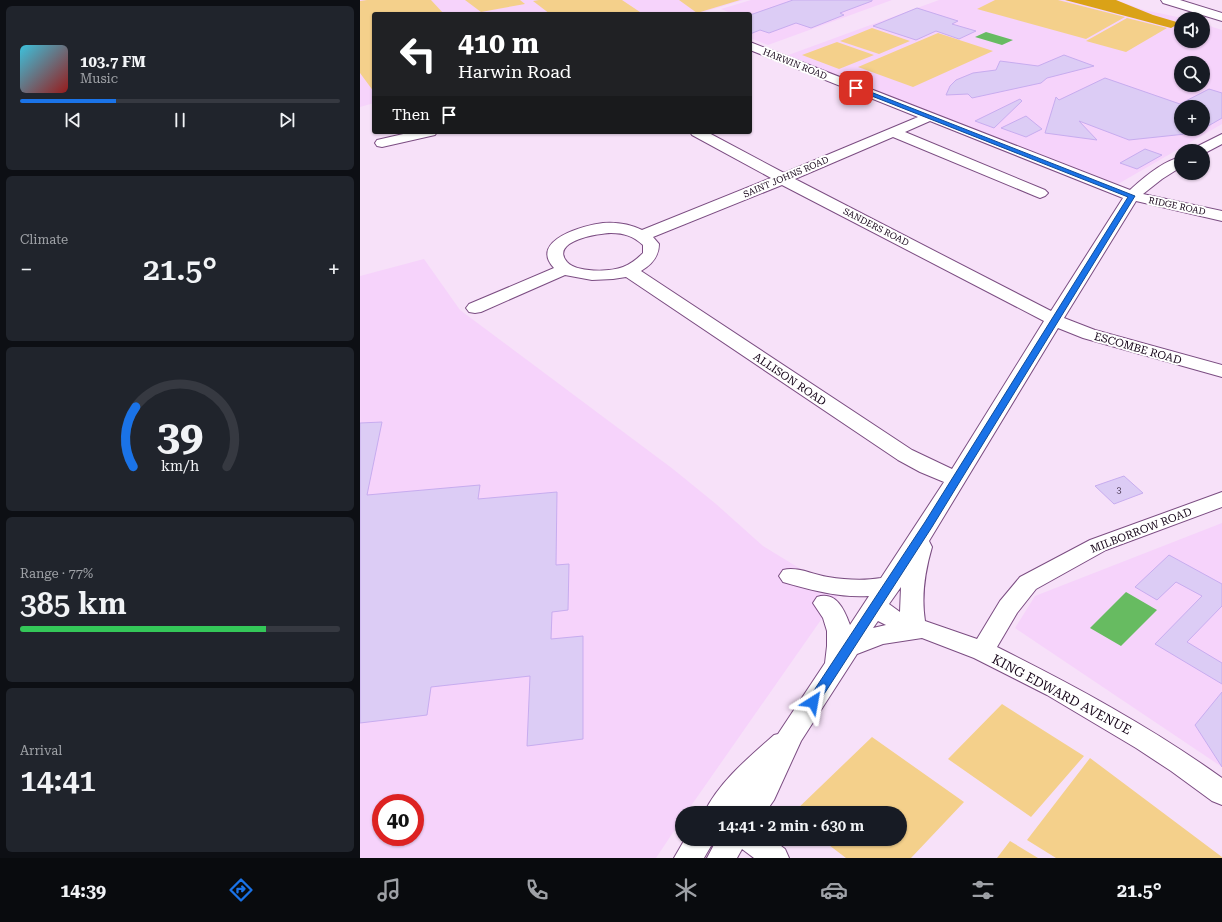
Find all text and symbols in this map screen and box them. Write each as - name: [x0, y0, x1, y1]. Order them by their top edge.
- map controls: [1174, 12, 1210, 180]
- button: sound: [1174, 12, 1210, 48]
- text: 410 m: [458, 27, 539, 60]
- icon: left: [392, 28, 444, 80]
- street label: HARWIN ROAD: [761, 47, 829, 81]
- text: 103.7 FM: [80, 53, 146, 71]
- button: search: [1174, 56, 1210, 92]
- text: Harwin Road: [458, 61, 571, 82]
- text: Music: [80, 71, 118, 86]
- pin: [839, 71, 873, 105]
- icon: arrive: [845, 77, 867, 99]
- button: +: [1174, 100, 1210, 136]
- icon: arrive: [438, 104, 460, 126]
- text: Then: [392, 106, 430, 124]
- icon: previous: [62, 109, 84, 131]
- icon: pause: [169, 109, 191, 131]
- icon: next: [276, 109, 298, 131]
- button: −: [1174, 144, 1210, 180]
- street label: SAINT JOHNS ROAD: [742, 154, 830, 200]
- street label: RIDGE ROAD: [1148, 195, 1206, 217]
- street label: SANDERS ROAD: [842, 206, 911, 248]
- text: Climate: [20, 232, 68, 247]
- text: 21.5°: [143, 252, 217, 287]
- text: −: [20, 257, 32, 282]
- text: +: [328, 257, 340, 282]
- street label: ESCOMBE ROAD: [1093, 330, 1183, 367]
- street label: ALLISON ROAD: [751, 350, 829, 409]
- text: 39: [157, 411, 203, 460]
- text: km/h: [161, 458, 199, 474]
- house number: 3: [1116, 485, 1122, 495]
- street label: MILBORROW ROAD: [1089, 505, 1194, 556]
- text: Range · 77%: [20, 566, 93, 581]
- text: 385 km: [20, 586, 127, 621]
- street label: KING EDWARD AVENUE: [990, 651, 1134, 738]
- position arrow: [792, 681, 834, 723]
- text: Arrival: [20, 743, 62, 758]
- text: 14:41: [20, 763, 96, 798]
- speed limit sign: 40: [372, 794, 424, 846]
- text: 14:41 · 2 min · 630 m: [718, 817, 864, 835]
- icon: directions: [227, 876, 255, 904]
- icon: music: [375, 876, 403, 904]
- icon: phone: [523, 876, 551, 904]
- icon: climate: [672, 876, 700, 904]
- icon: car: [820, 876, 848, 904]
- icon: filters: [969, 876, 997, 904]
- text: 14:39: [60, 880, 106, 901]
- text: 21.5°: [1117, 880, 1162, 901]

